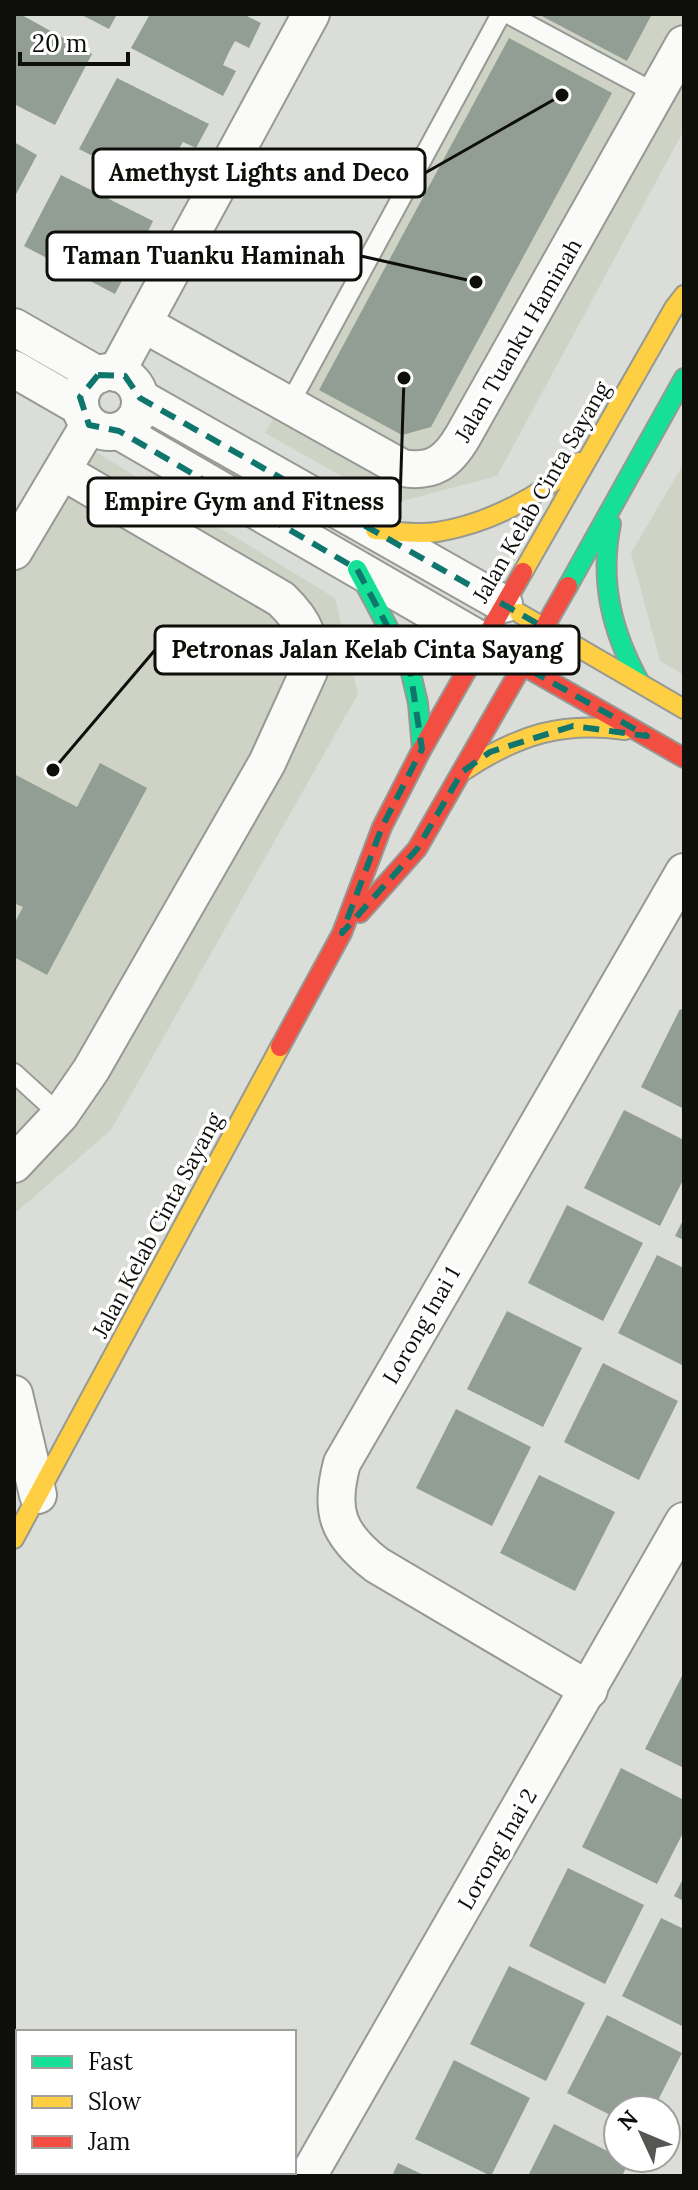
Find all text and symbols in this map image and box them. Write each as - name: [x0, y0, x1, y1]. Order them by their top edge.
- scale bar: [20, 16, 128, 66]
- text: 20 m: [32, 28, 88, 59]
- callout: Amethyst Lights and Deco: [93, 149, 425, 197]
- text: Amethyst Lights and Deco: [109, 157, 409, 188]
- callout: Taman Tuanku Haminah: [47, 232, 361, 280]
- street label: Jalan Tuanku Haminah: [448, 233, 588, 448]
- text: Taman Tuanku Haminah: [63, 240, 345, 271]
- street label: Jalan Kelab Cinta Sayang: [466, 376, 616, 608]
- callout: Empire Gym and Fitness: [88, 478, 400, 526]
- text: Empire Gym and Fitness: [104, 486, 384, 517]
- callout: Petronas Jalan Kelab Cinta Sayang: [155, 626, 579, 674]
- text: Petronas Jalan Kelab Cinta Sayang: [171, 634, 564, 665]
- street label: Jalan Kelab Cinta Sayang: [85, 1107, 229, 1343]
- street label: Lorong Inai 1: [376, 1261, 466, 1389]
- street label: Lorong Inai 2: [451, 1784, 543, 1914]
- legend: [16, 2030, 296, 2174]
- text: Fast: [88, 2046, 134, 2077]
- text: Slow: [88, 2086, 142, 2117]
- north arrow: [602, 2094, 682, 2174]
- text: N: [612, 2104, 644, 2136]
- text: Jam: [87, 2126, 130, 2157]

